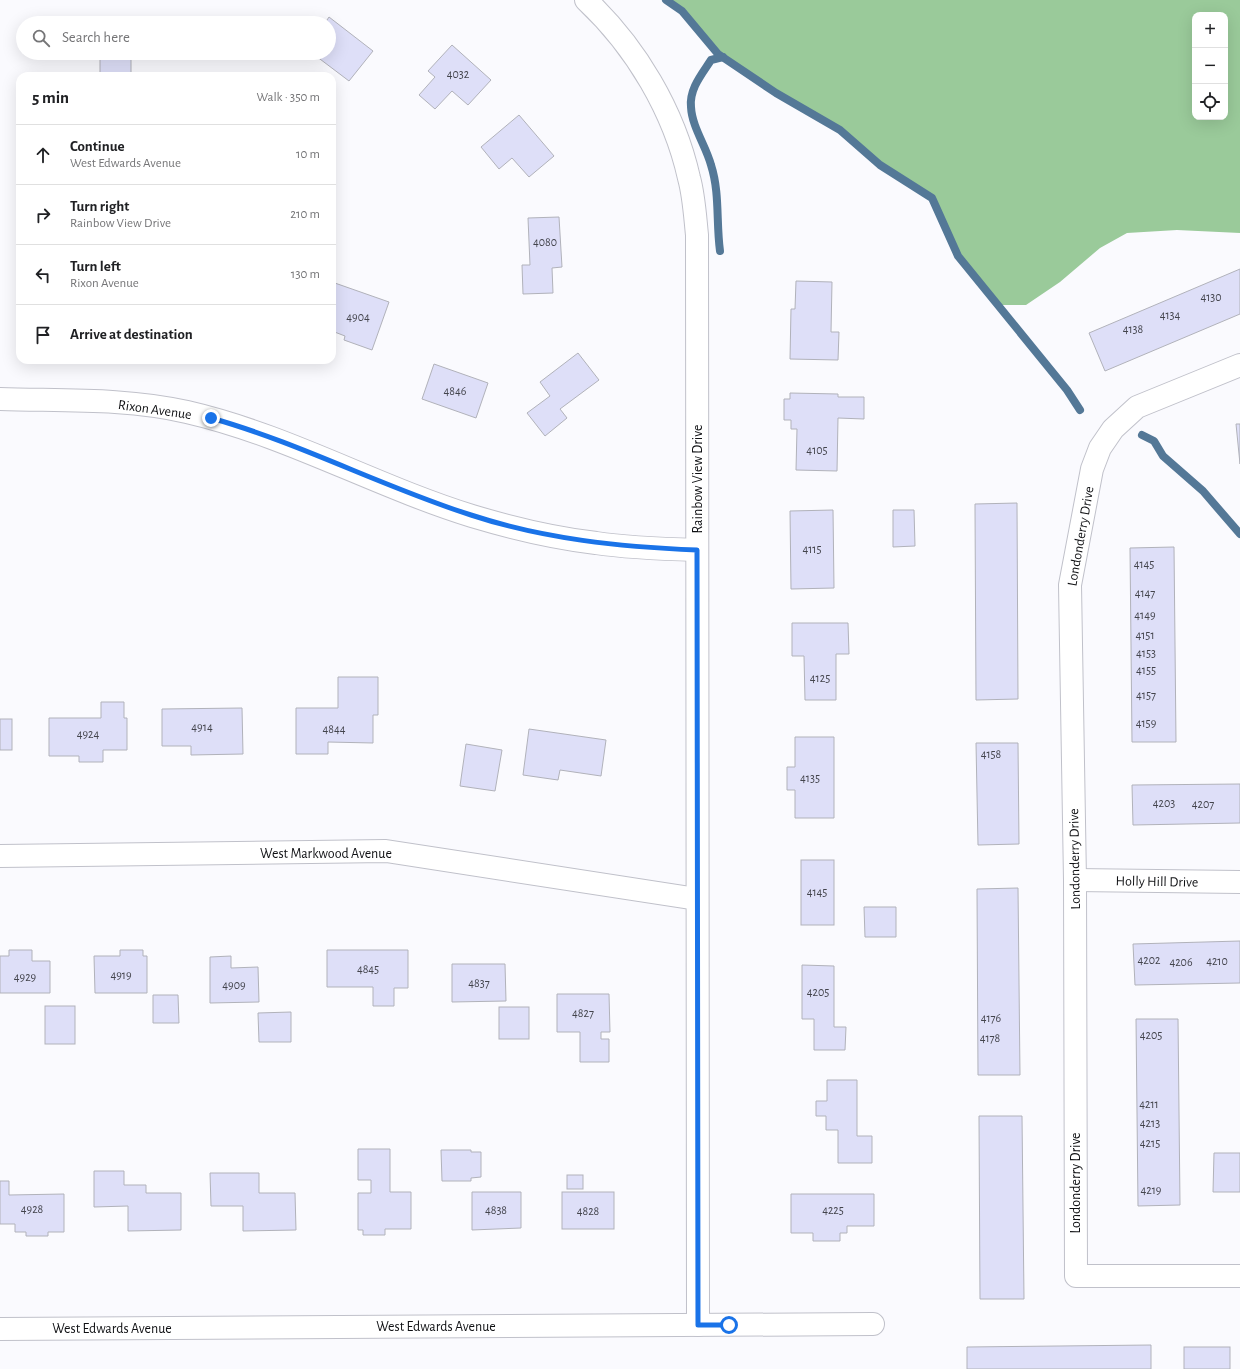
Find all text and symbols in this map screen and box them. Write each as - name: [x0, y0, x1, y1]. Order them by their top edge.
- map controls: [1192, 12, 1228, 120]
- button: +: [1192, 12, 1228, 48]
- search box: [16, 16, 336, 60]
- icon: search: [30, 27, 52, 49]
- text: Search here: [62, 30, 130, 45]
- button: −: [1192, 48, 1228, 84]
- house number: 4032: [447, 68, 470, 80]
- button: locate: [1192, 84, 1228, 120]
- text: 5 min: [32, 89, 69, 106]
- text: Walk · 350 m: [256, 91, 320, 104]
- text: Continue: [70, 139, 125, 154]
- icon: ahead: [32, 144, 54, 166]
- text: 10 m: [296, 148, 320, 161]
- text: West Edwards Avenue: [70, 157, 181, 170]
- text: Turn right: [70, 199, 129, 214]
- icon: right: [32, 204, 54, 226]
- text: 210 m: [290, 208, 320, 221]
- text: Rainbow View Drive: [70, 217, 171, 230]
- house number: 4080: [533, 236, 557, 248]
- text: Turn left: [70, 259, 121, 274]
- icon: left: [32, 264, 54, 286]
- text: 130 m: [291, 268, 320, 281]
- text: Rixon Avenue: [70, 277, 139, 290]
- house number: 4130: [1200, 291, 1222, 303]
- house number: 4134: [1160, 309, 1181, 321]
- house number: 4904: [346, 311, 370, 323]
- house number: 4138: [1123, 323, 1144, 335]
- icon: arrive: [32, 324, 54, 346]
- text: Arrive at destination: [70, 327, 193, 342]
- house number: 4846: [444, 385, 467, 397]
- street label: Rixon Avenue: [117, 398, 193, 422]
- route end: [202, 409, 220, 427]
- street label: Rainbow View Drive: [691, 425, 705, 533]
- house number: 4105: [806, 444, 828, 456]
- street label: Londonderry Drive: [1065, 485, 1097, 587]
- house number: 4115: [802, 543, 822, 555]
- house number: 4145: [1134, 558, 1154, 570]
- house number: 4147: [1135, 587, 1155, 599]
- house number: 4149: [1134, 609, 1156, 621]
- house number: 4151: [1135, 629, 1155, 641]
- house number: 4153: [1136, 647, 1156, 659]
- house number: 4155: [1136, 664, 1156, 676]
- house number: 4125: [810, 672, 830, 684]
- house number: 4157: [1136, 689, 1156, 701]
- house number: 4159: [1136, 717, 1157, 729]
- house number: 4914: [191, 721, 213, 733]
- house number: 4844: [322, 723, 346, 735]
- house number: 4924: [77, 728, 100, 740]
- house number: 4158: [981, 748, 1002, 760]
- house number: 4135: [800, 772, 820, 784]
- house number: 4203: [1153, 797, 1175, 809]
- house number: 4207: [1192, 798, 1214, 810]
- street label: Londonderry Drive: [1067, 808, 1083, 910]
- street label: West Markwood Avenue: [260, 847, 392, 861]
- street label: Holly Hill Drive: [1116, 874, 1198, 890]
- house number: 4145: [807, 886, 827, 898]
- house number: 4202: [1137, 954, 1161, 966]
- house number: 4210: [1206, 955, 1228, 967]
- house number: 4206: [1169, 956, 1193, 968]
- house number: 4845: [357, 963, 379, 975]
- house number: 4919: [110, 969, 132, 981]
- house number: 4929: [14, 971, 37, 983]
- house number: 4837: [468, 977, 490, 989]
- house number: 4909: [222, 979, 246, 991]
- house number: 4205: [807, 986, 829, 998]
- house number: 4827: [572, 1007, 594, 1019]
- house number: 4176: [981, 1012, 1002, 1024]
- house number: 4205: [1140, 1029, 1162, 1041]
- house number: 4178: [980, 1032, 1001, 1044]
- house number: 4211: [1139, 1098, 1159, 1110]
- house number: 4213: [1140, 1117, 1160, 1129]
- street label: Londonderry Drive: [1069, 1132, 1083, 1234]
- house number: 4215: [1140, 1137, 1160, 1149]
- house number: 4219: [1140, 1184, 1162, 1196]
- house number: 4928: [21, 1203, 44, 1215]
- house number: 4838: [485, 1204, 507, 1216]
- house number: 4225: [822, 1204, 844, 1216]
- house number: 4828: [577, 1205, 600, 1217]
- route start: [720, 1316, 738, 1334]
- street label: West Edwards Avenue: [376, 1320, 496, 1334]
- street label: West Edwards Avenue: [52, 1322, 172, 1336]

